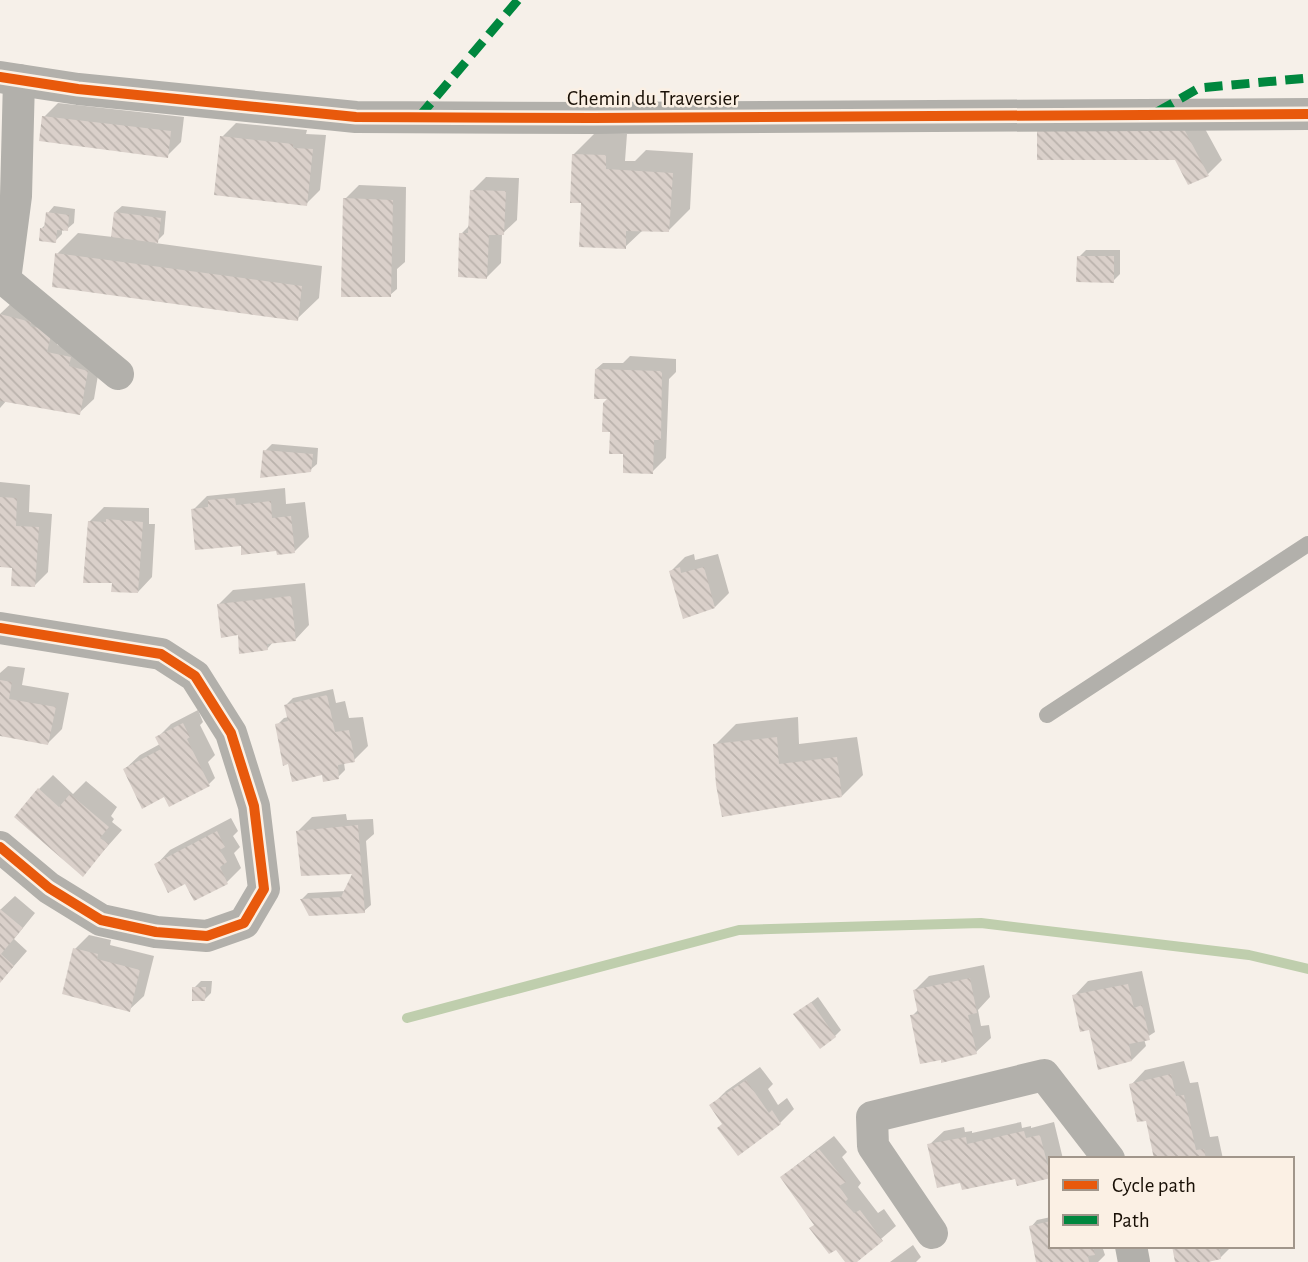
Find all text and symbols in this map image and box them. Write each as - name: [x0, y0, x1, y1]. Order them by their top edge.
- street label: Chemin du Traversier: [567, 88, 739, 109]
- legend: [1049, 1157, 1294, 1248]
- text: Cycle path: [1112, 1175, 1196, 1196]
- text: Path: [1112, 1210, 1150, 1231]

